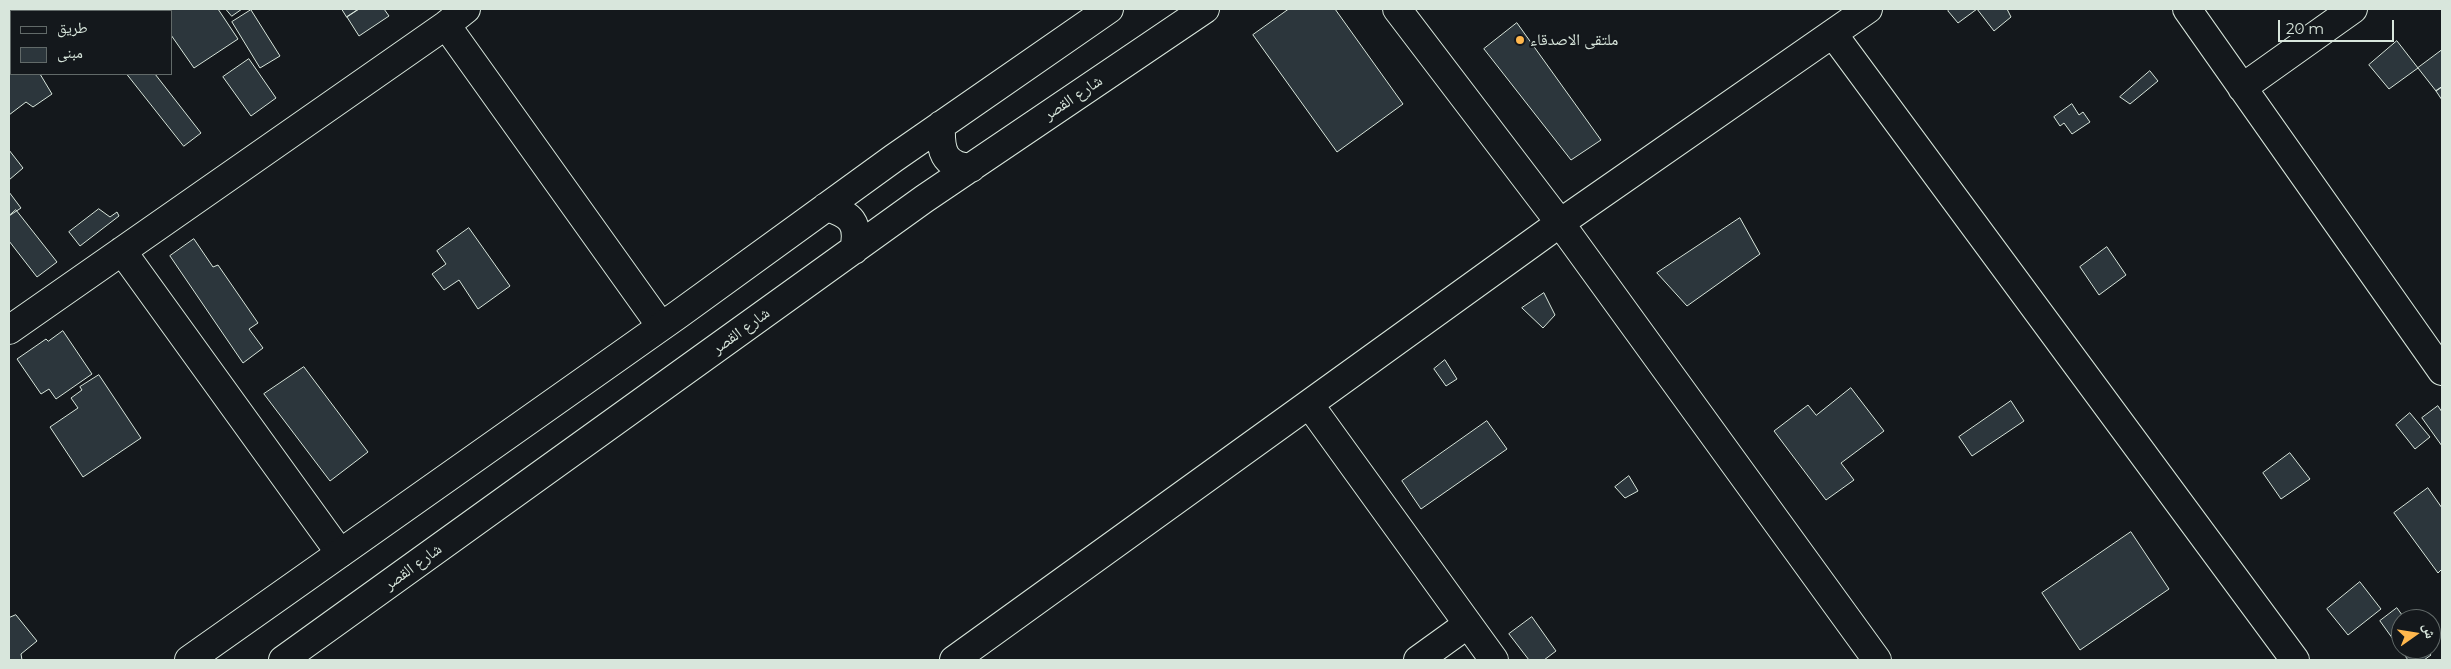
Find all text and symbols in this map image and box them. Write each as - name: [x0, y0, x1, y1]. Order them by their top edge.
- legend: [10, 10, 172, 75]
- scale bar: [2281, 10, 2397, 42]
- text: طريق: [57, 18, 88, 37]
- text: 20 m: [2286, 19, 2324, 38]
- place label: ملتقى الاصدقاء: [1530, 30, 1618, 50]
- marker: ملتقى الاصدقاء: [1514, 34, 1526, 46]
- text: مبنى: [57, 43, 83, 62]
- street label: شارع القصر: [1040, 71, 1106, 125]
- street label: شارع القصر: [708, 304, 774, 358]
- street label: شارع القصر: [380, 540, 446, 594]
- north arrow: [2391, 609, 2441, 659]
- text: ش: [2419, 622, 2440, 640]

